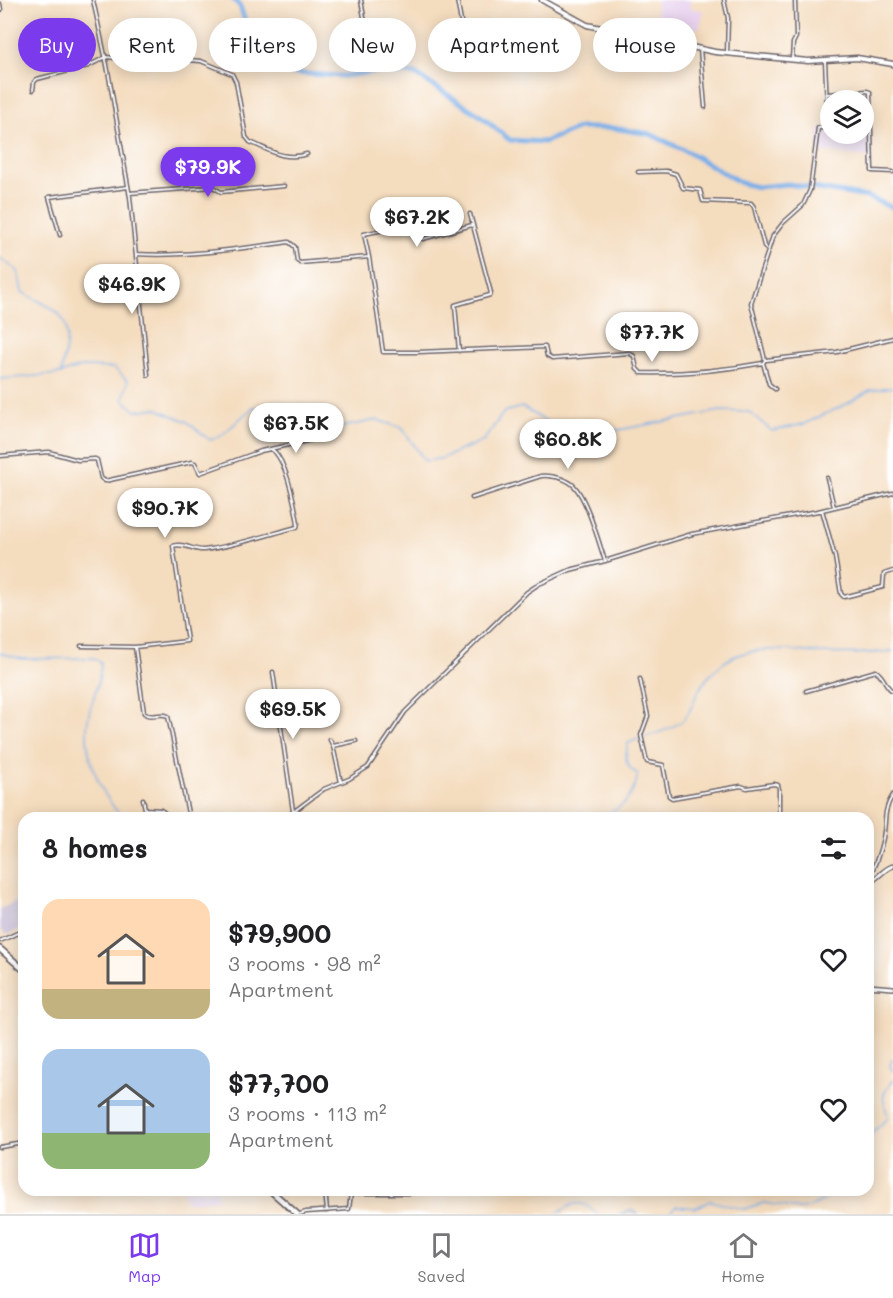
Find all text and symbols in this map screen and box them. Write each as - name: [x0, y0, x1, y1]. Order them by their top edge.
- chip: Buy: [18, 18, 96, 72]
- chip: Rent: [108, 18, 197, 72]
- chip: Filters: [209, 18, 317, 72]
- chip: New: [329, 18, 416, 72]
- chip: Apartment: [428, 18, 581, 72]
- chip: House: [593, 18, 697, 72]
- map controls: [820, 90, 874, 144]
- button: layers: [820, 90, 874, 144]
- pin: $79.9K: [159, 147, 257, 198]
- text: $79.9K: [175, 153, 241, 179]
- pin: $67.2K: [368, 197, 466, 248]
- text: $67.2K: [384, 203, 450, 229]
- pin: $46.9K: [83, 264, 181, 315]
- text: $46.9K: [98, 270, 166, 296]
- pin: $77.7K: [603, 312, 701, 363]
- text: $77.7K: [619, 318, 685, 344]
- pin: $67.5K: [247, 403, 345, 454]
- text: $67.5K: [263, 409, 329, 435]
- pin: $60.8K: [519, 419, 617, 470]
- text: $60.8K: [533, 425, 603, 451]
- pin: $90.7K: [116, 488, 214, 539]
- text: $90.7K: [131, 494, 199, 520]
- pin: $69.5K: [244, 689, 342, 740]
- text: $69.5K: [259, 695, 327, 721]
- text: 8 homes: [42, 831, 148, 865]
- icon: filters: [817, 832, 850, 865]
- text: $79,900: [228, 916, 331, 950]
- icon: home: [90, 923, 162, 995]
- icon: heart: [817, 943, 850, 976]
- text: 3 rooms · 98 m²: [228, 950, 381, 976]
- text: Apartment: [228, 976, 334, 1002]
- text: $77,700: [228, 1066, 329, 1100]
- icon: home: [90, 1073, 162, 1145]
- icon: heart: [817, 1093, 850, 1126]
- text: 3 rooms · 113 m²: [228, 1100, 387, 1126]
- text: Apartment: [228, 1126, 334, 1152]
- tab: Map: [128, 1229, 161, 1286]
- tab: Saved: [417, 1229, 465, 1286]
- tab: Home: [721, 1229, 765, 1286]

